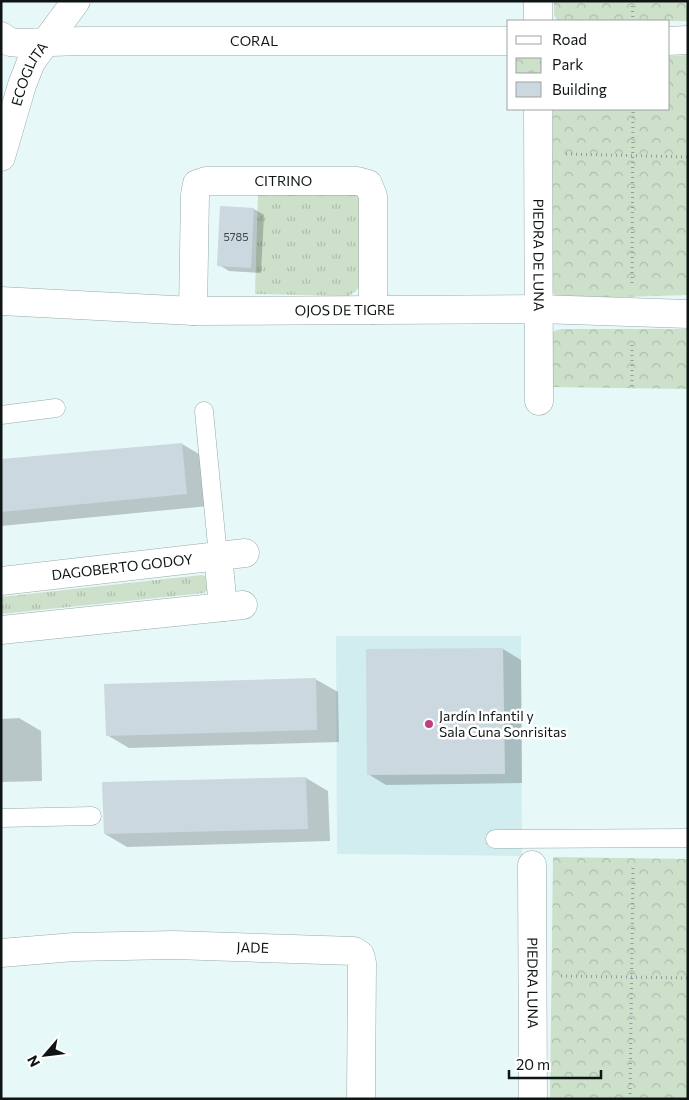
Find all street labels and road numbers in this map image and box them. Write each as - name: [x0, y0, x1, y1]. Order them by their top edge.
- street label: CORAL: [230, 32, 278, 49]
- street label: ECOGLITA: [7, 38, 51, 108]
- street label: CITRINO: [254, 172, 312, 189]
- street label: PIEDRA DE LUNA: [530, 199, 548, 312]
- street label: OJOS DE TIGRE: [295, 301, 395, 318]
- street label: DAGOBERTO GODOY: [51, 550, 194, 583]
- street label: PIEDRA LUNA: [524, 937, 542, 1029]
- street label: JADE: [236, 938, 269, 956]

